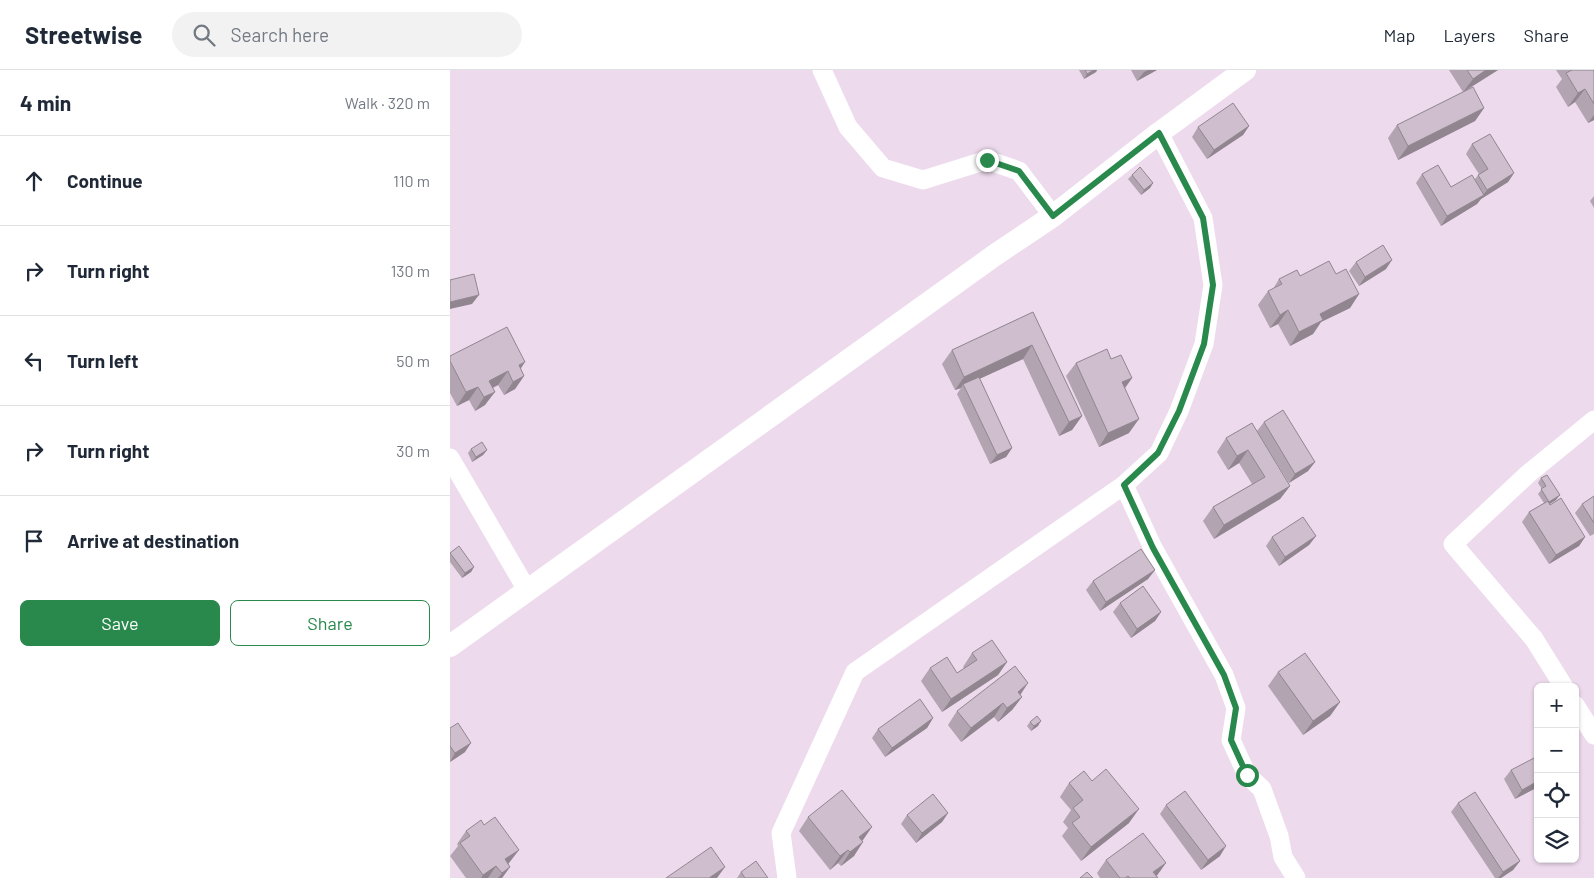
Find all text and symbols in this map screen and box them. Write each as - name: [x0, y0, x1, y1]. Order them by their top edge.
- search box: [172, 12, 522, 57]
- text: Streetwise: [25, 20, 142, 49]
- icon: search: [190, 21, 218, 49]
- text: Search here: [230, 23, 329, 46]
- text: Map: [1383, 24, 1415, 46]
- text: Layers: [1443, 24, 1496, 46]
- text: Share: [1524, 24, 1569, 46]
- text: 4 min: [20, 90, 71, 115]
- text: Walk · 320 m: [345, 93, 430, 112]
- route end: [976, 149, 999, 172]
- icon: ahead: [20, 167, 48, 195]
- text: Continue: [67, 169, 143, 192]
- text: 110 m: [393, 171, 430, 190]
- icon: right: [20, 257, 48, 285]
- text: Turn right: [67, 259, 149, 282]
- text: 130 m: [391, 261, 430, 280]
- icon: left: [20, 347, 48, 375]
- text: Turn left: [67, 349, 138, 372]
- text: 50 m: [396, 351, 430, 370]
- icon: right: [20, 437, 48, 465]
- text: Turn right: [67, 439, 149, 462]
- text: 30 m: [396, 441, 430, 460]
- icon: arrive: [20, 527, 48, 555]
- text: Arrive at destination: [67, 529, 239, 552]
- button: Save: [20, 600, 220, 646]
- button: Share: [230, 600, 430, 646]
- map controls: [1534, 683, 1579, 863]
- button: +: [1534, 683, 1579, 728]
- button: −: [1534, 728, 1579, 773]
- route start: [1236, 764, 1259, 787]
- button: locate: [1534, 773, 1579, 818]
- button: layers: [1534, 818, 1579, 863]

